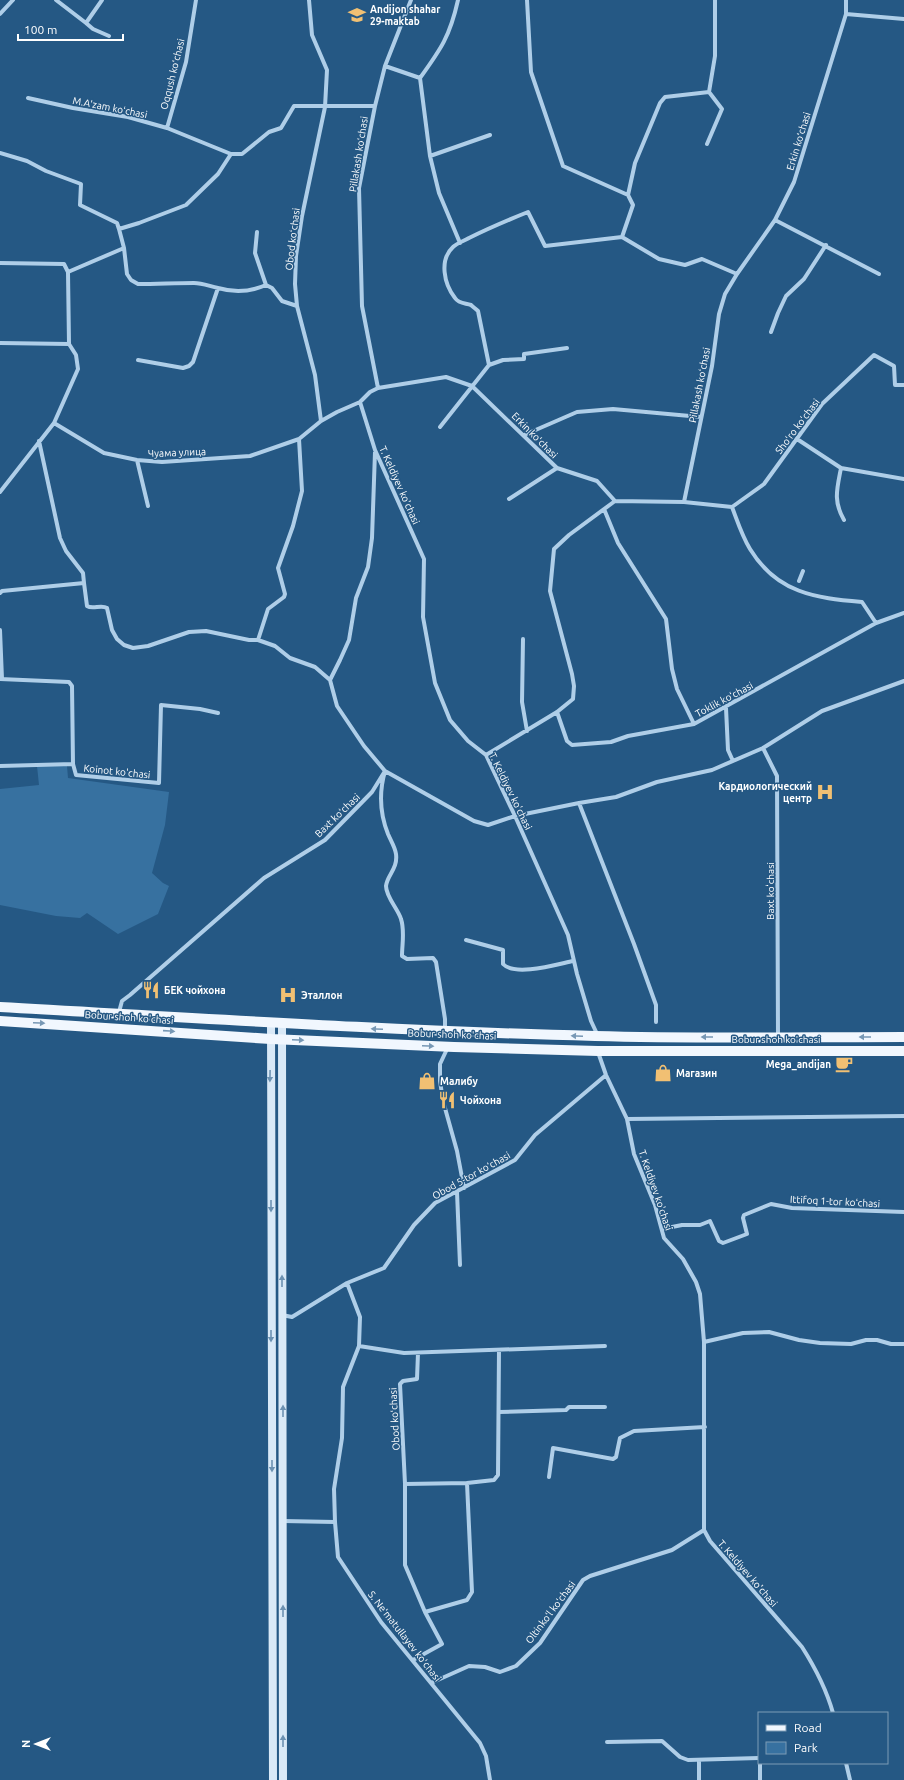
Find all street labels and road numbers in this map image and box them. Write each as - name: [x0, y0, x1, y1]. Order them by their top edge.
- street label: Oqqush koʻchasi: [158, 38, 187, 111]
- street label: M.Aʻzam koʻchasi: [72, 95, 148, 120]
- street label: Erkin koʻchasi: [784, 111, 813, 171]
- street label: Pillakash koʻchasi: [347, 115, 370, 193]
- street label: Obod koʻchasi: [283, 207, 302, 271]
- street label: Pillakash koʻchasi: [687, 346, 712, 424]
- street label: Shoʻro koʻchasi: [773, 397, 822, 456]
- street label: Erkin koʻchasi: [510, 410, 560, 460]
- street label: T. Keldiyev ko'chasi: [377, 444, 422, 526]
- street label: Чуама улица: [148, 446, 206, 459]
- street label: Toklik koʻchasi: [694, 680, 755, 719]
- street label: T. Keldiyev ko'chasi: [487, 751, 534, 832]
- street label: Koinot ko'chasi: [83, 763, 151, 780]
- street label: Baxt koʻchasi: [313, 791, 362, 839]
- street label: Baxt koʻchasi: [765, 862, 776, 920]
- street label: Bobur shoh ko'chasi: [84, 1009, 174, 1026]
- street label: Bobur shoh ko'chasi: [407, 1027, 497, 1042]
- street label: Bobur shoh ko'chasi: [732, 1034, 820, 1045]
- street label: T. Keldiyev ko'chasi: [637, 1148, 675, 1232]
- street label: Obod 5-tor koʻchasi: [430, 1149, 512, 1201]
- street label: Ittifoq 1-tor koʻchasi: [790, 1194, 880, 1209]
- street label: Obod koʻchasi: [387, 1387, 402, 1451]
- street label: T. Keldiyev ko'chasi: [716, 1538, 780, 1609]
- street label: Oltinkoʻl koʻchasi: [523, 1579, 578, 1646]
- street label: S. Neʻmatullayev koʻchasi: [366, 1589, 443, 1684]

